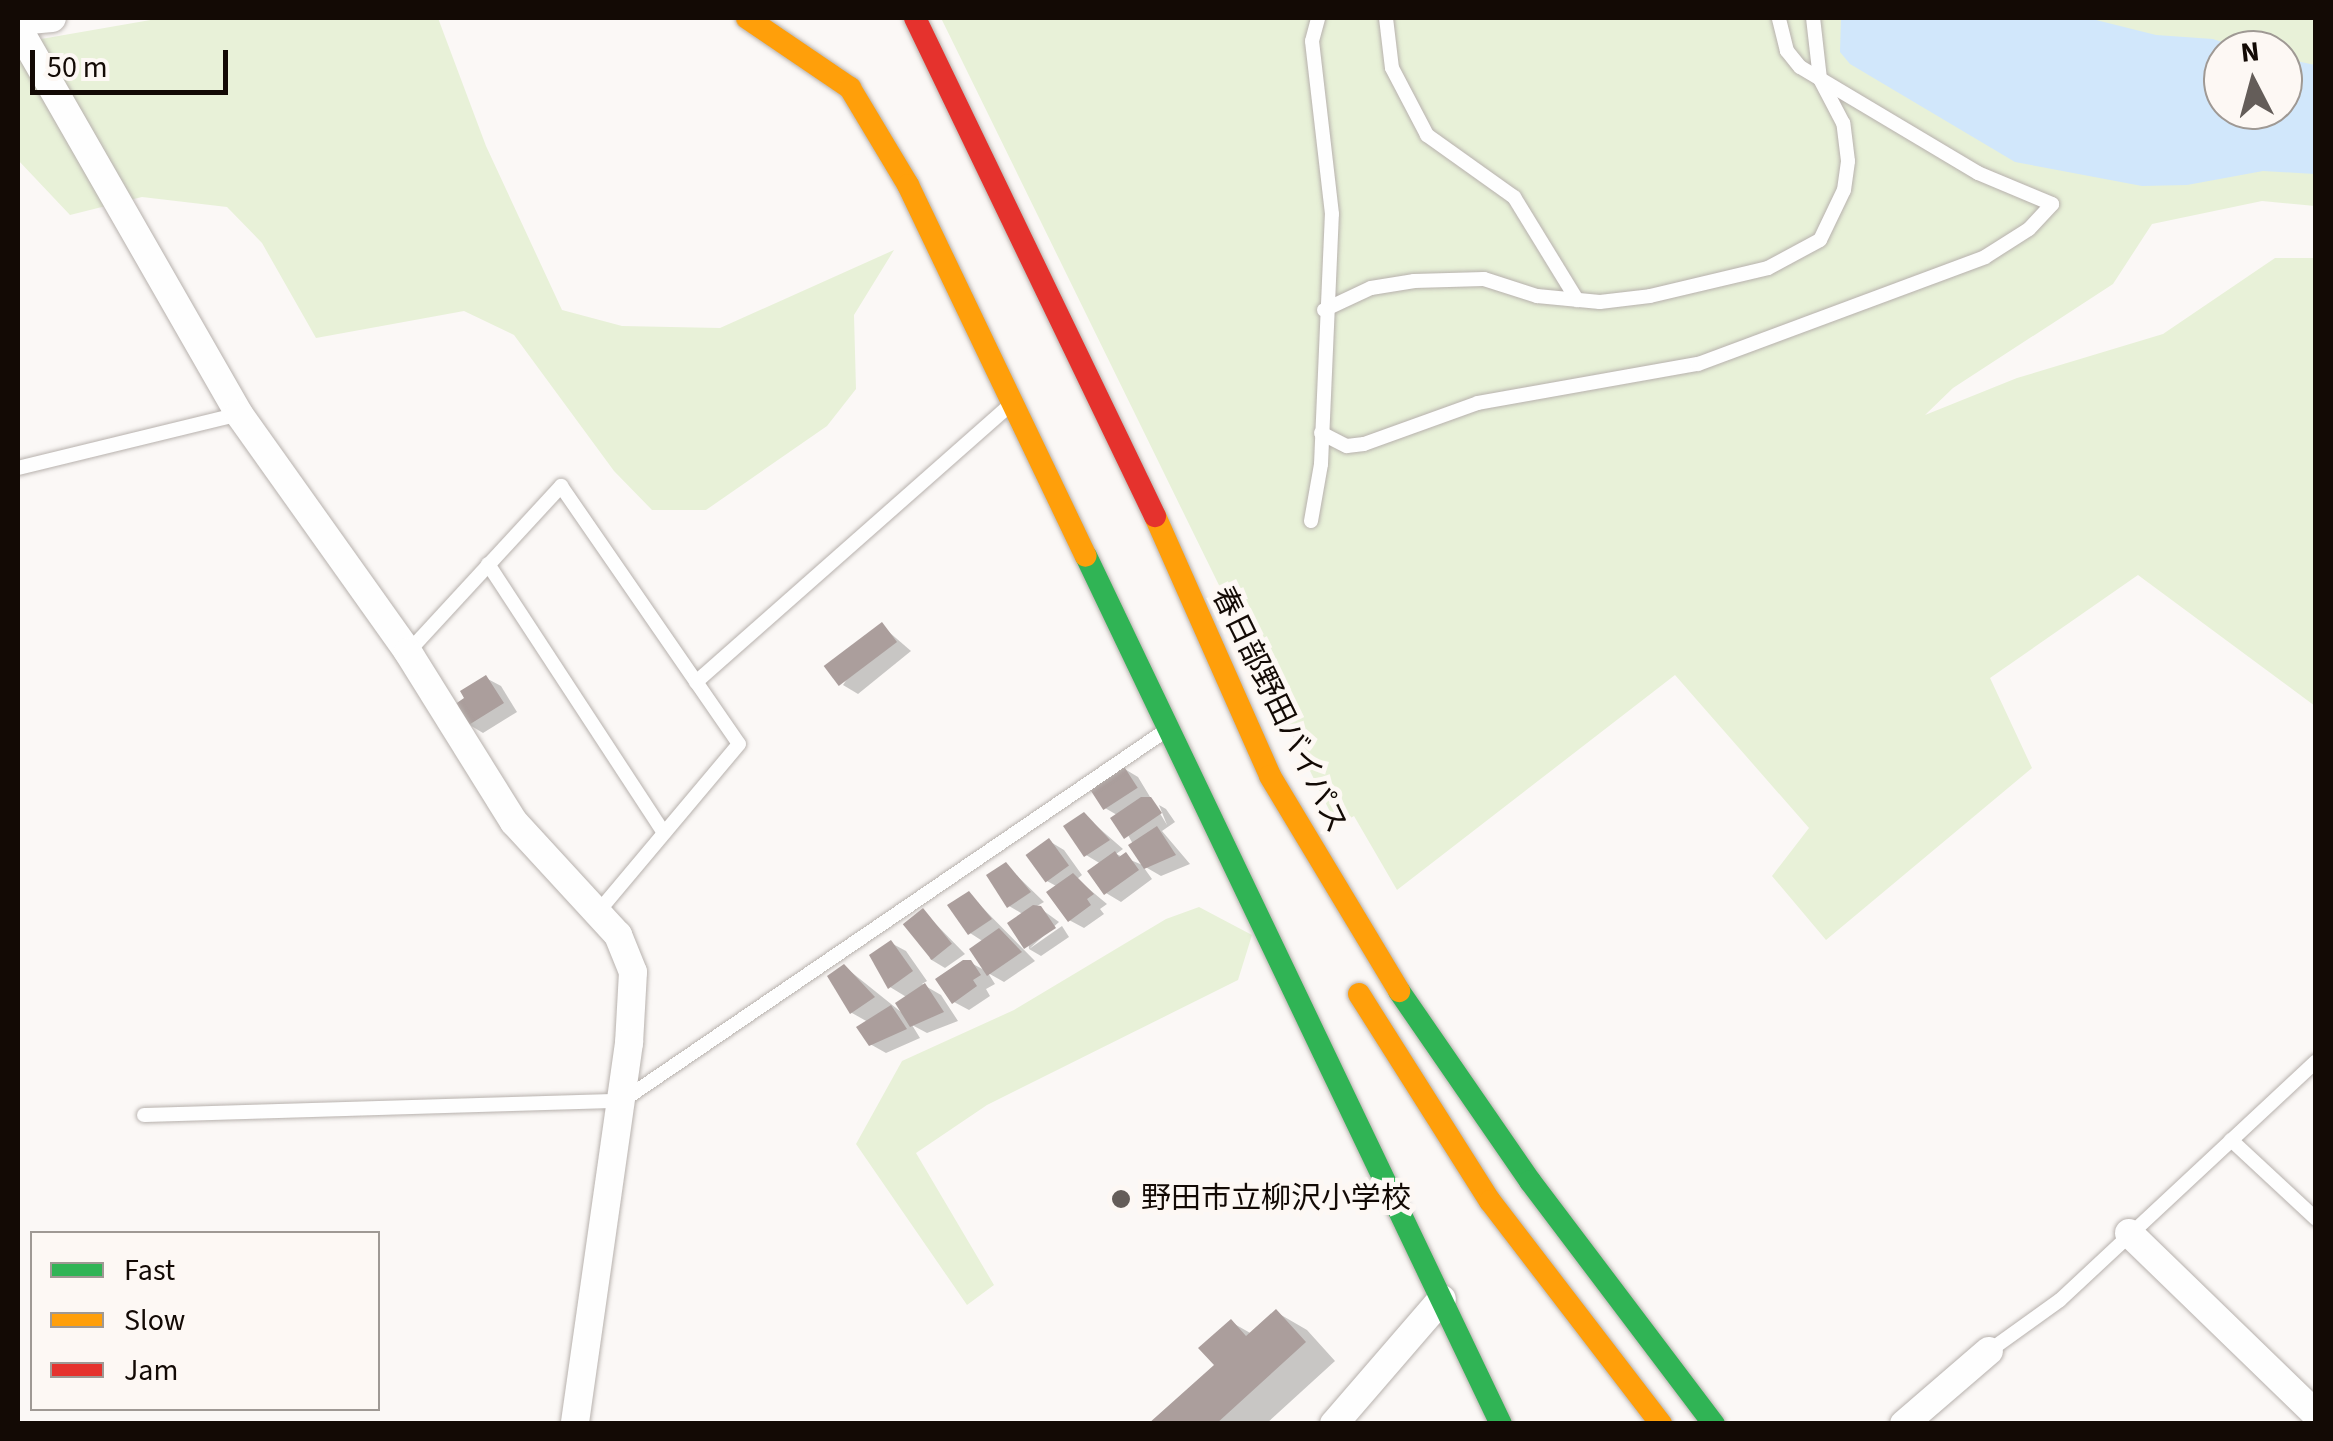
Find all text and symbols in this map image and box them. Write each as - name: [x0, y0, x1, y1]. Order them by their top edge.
- scale bar: [35, 30, 232, 92]
- north arrow: [2203, 30, 2303, 130]
- text: N: [2239, 31, 2261, 73]
- text: 50 m: [47, 46, 108, 89]
- street label: 春日部野田バイパス: [1204, 581, 1354, 839]
- place label: 野田市立柳沢小学校: [1141, 1181, 1411, 1217]
- marker: 野田市立柳沢小学校: [1110, 1188, 1132, 1210]
- legend: [30, 1231, 380, 1411]
- text: Fast: [124, 1249, 175, 1292]
- text: Slow: [124, 1299, 185, 1342]
- text: Jam: [124, 1349, 178, 1392]

